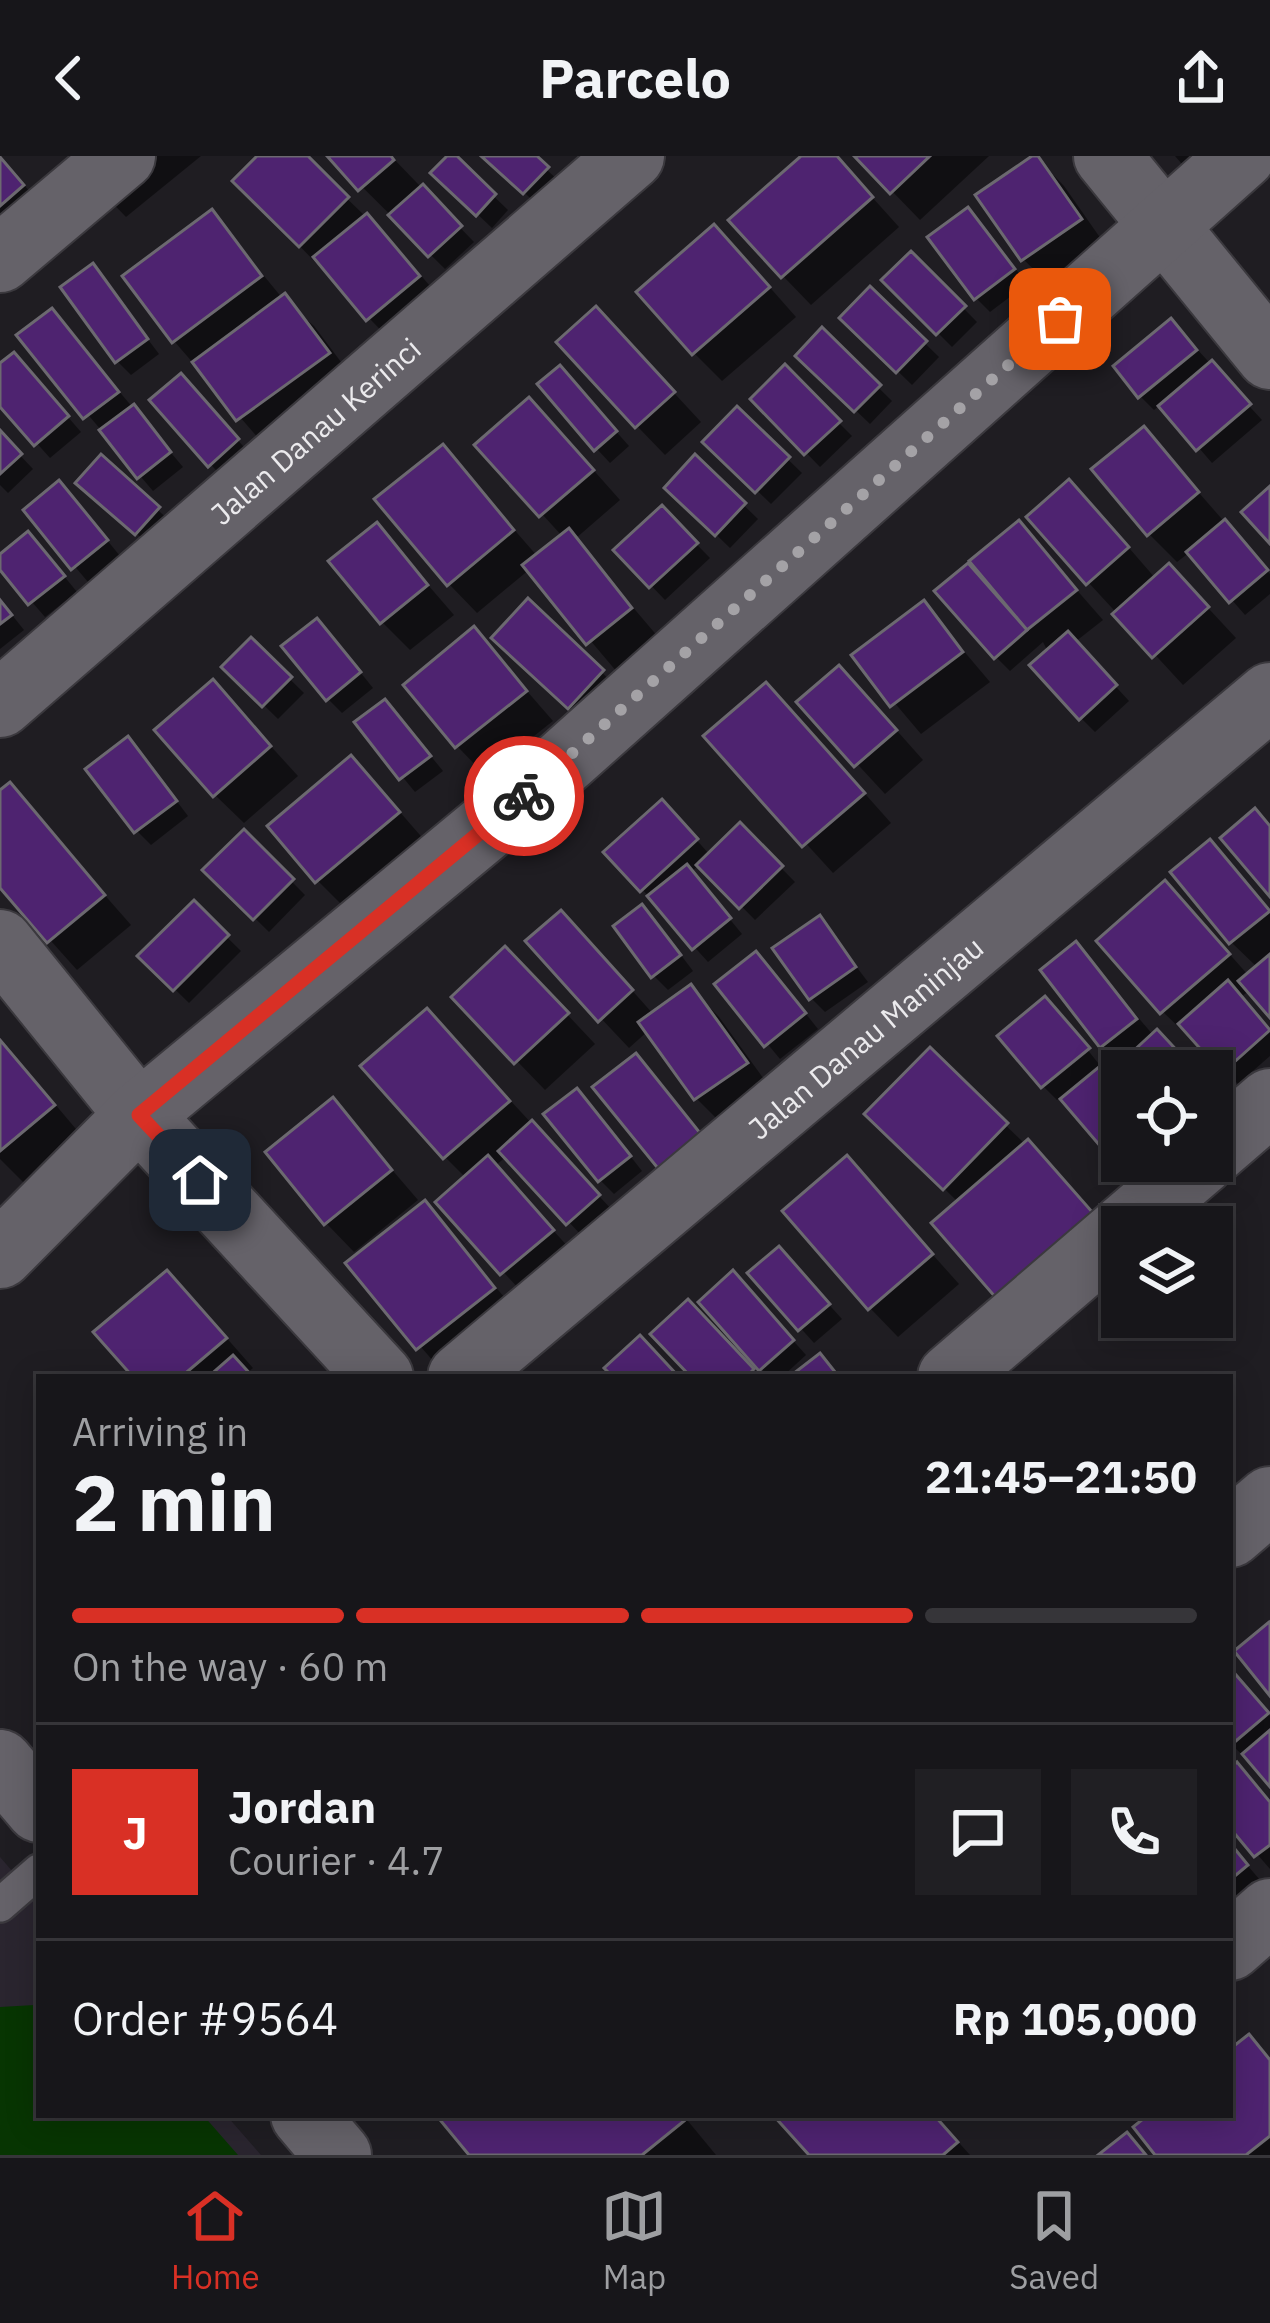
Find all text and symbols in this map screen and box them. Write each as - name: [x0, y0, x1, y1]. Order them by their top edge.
- text: Parcelo: [539, 43, 731, 113]
- icon: back: [36, 45, 102, 111]
- icon: share: [1168, 45, 1234, 111]
- pin: [1009, 268, 1111, 370]
- icon: bag: [1027, 286, 1093, 352]
- street label: Jalan Danau Kerinci: [202, 329, 428, 533]
- courier: [464, 736, 584, 856]
- icon: bike: [491, 763, 557, 829]
- street label: Jalan Danau Maninjau: [739, 927, 991, 1147]
- map controls: [1101, 1050, 1233, 1338]
- button: locate: [1101, 1050, 1233, 1182]
- pin: [149, 1129, 251, 1231]
- icon: home: [167, 1147, 233, 1213]
- button: layers: [1101, 1206, 1233, 1338]
- text: Arriving in: [72, 1406, 248, 1457]
- text: 21:45–21:50: [925, 1447, 1197, 1505]
- text: 2 min: [72, 1451, 276, 1552]
- text: On the way · 60 m: [72, 1641, 388, 1692]
- button: chat: [915, 1769, 1041, 1895]
- button: phone: [1071, 1769, 1197, 1895]
- text: Jordan: [228, 1777, 376, 1835]
- text: J: [122, 1803, 148, 1861]
- text: Courier · 4.7: [228, 1835, 445, 1886]
- text: Order #9564: [72, 1989, 338, 2047]
- text: Rp 105,000: [953, 1989, 1197, 2047]
- tab: Home: [171, 2183, 260, 2298]
- tab: Map: [601, 2183, 667, 2298]
- tab: Saved: [1009, 2183, 1099, 2298]

